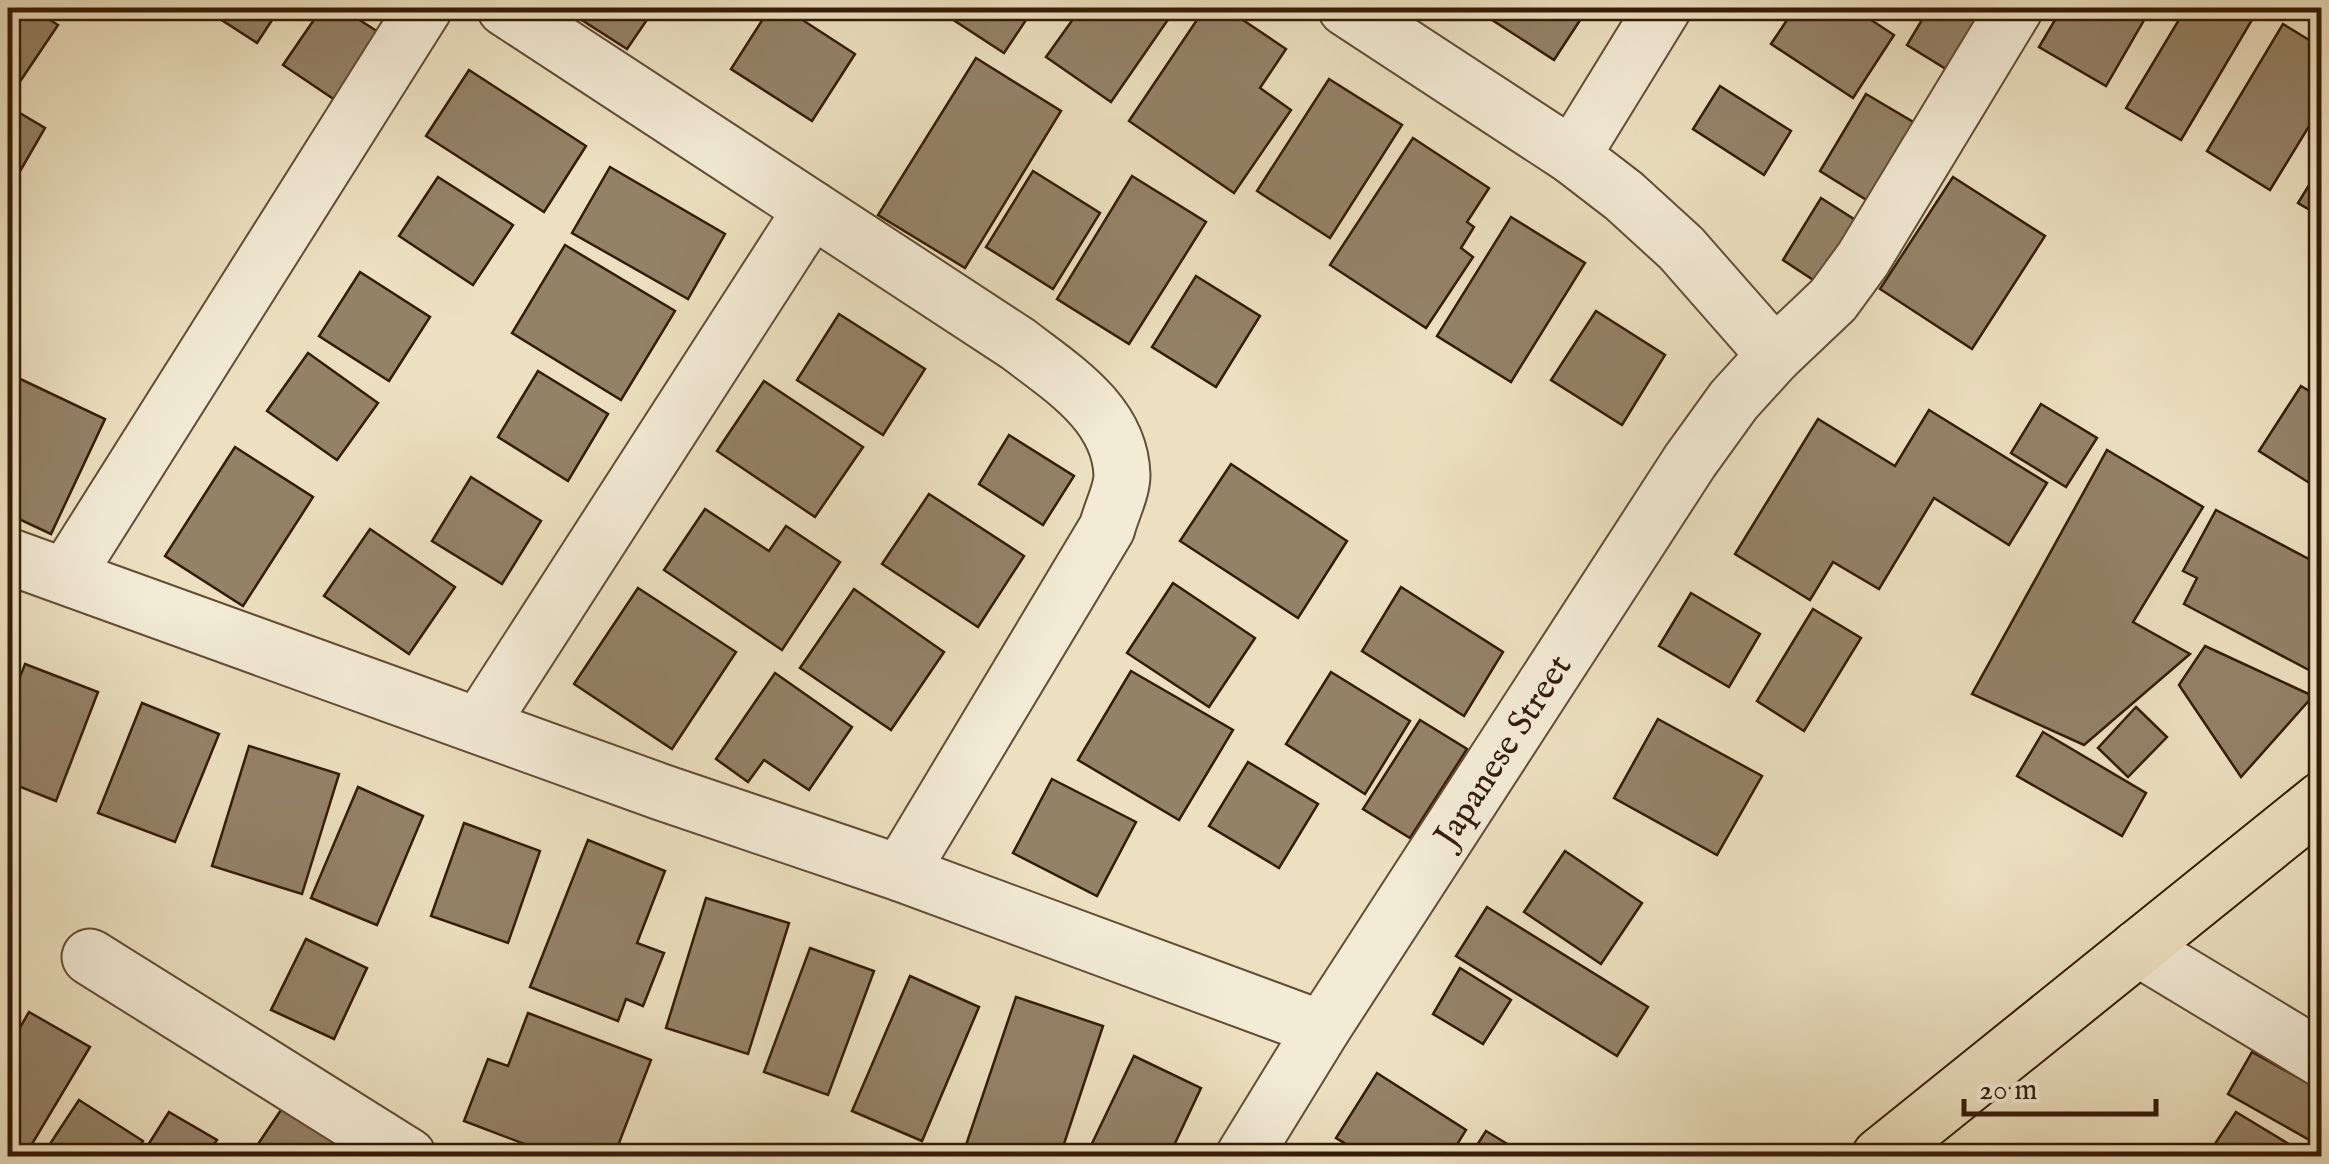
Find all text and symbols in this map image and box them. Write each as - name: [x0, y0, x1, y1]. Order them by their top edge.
- street label: Japanese Street: [1423, 647, 1583, 859]
- scale bar: [1964, 1054, 2156, 1116]
- text: 20 m: [1979, 1072, 2038, 1110]

